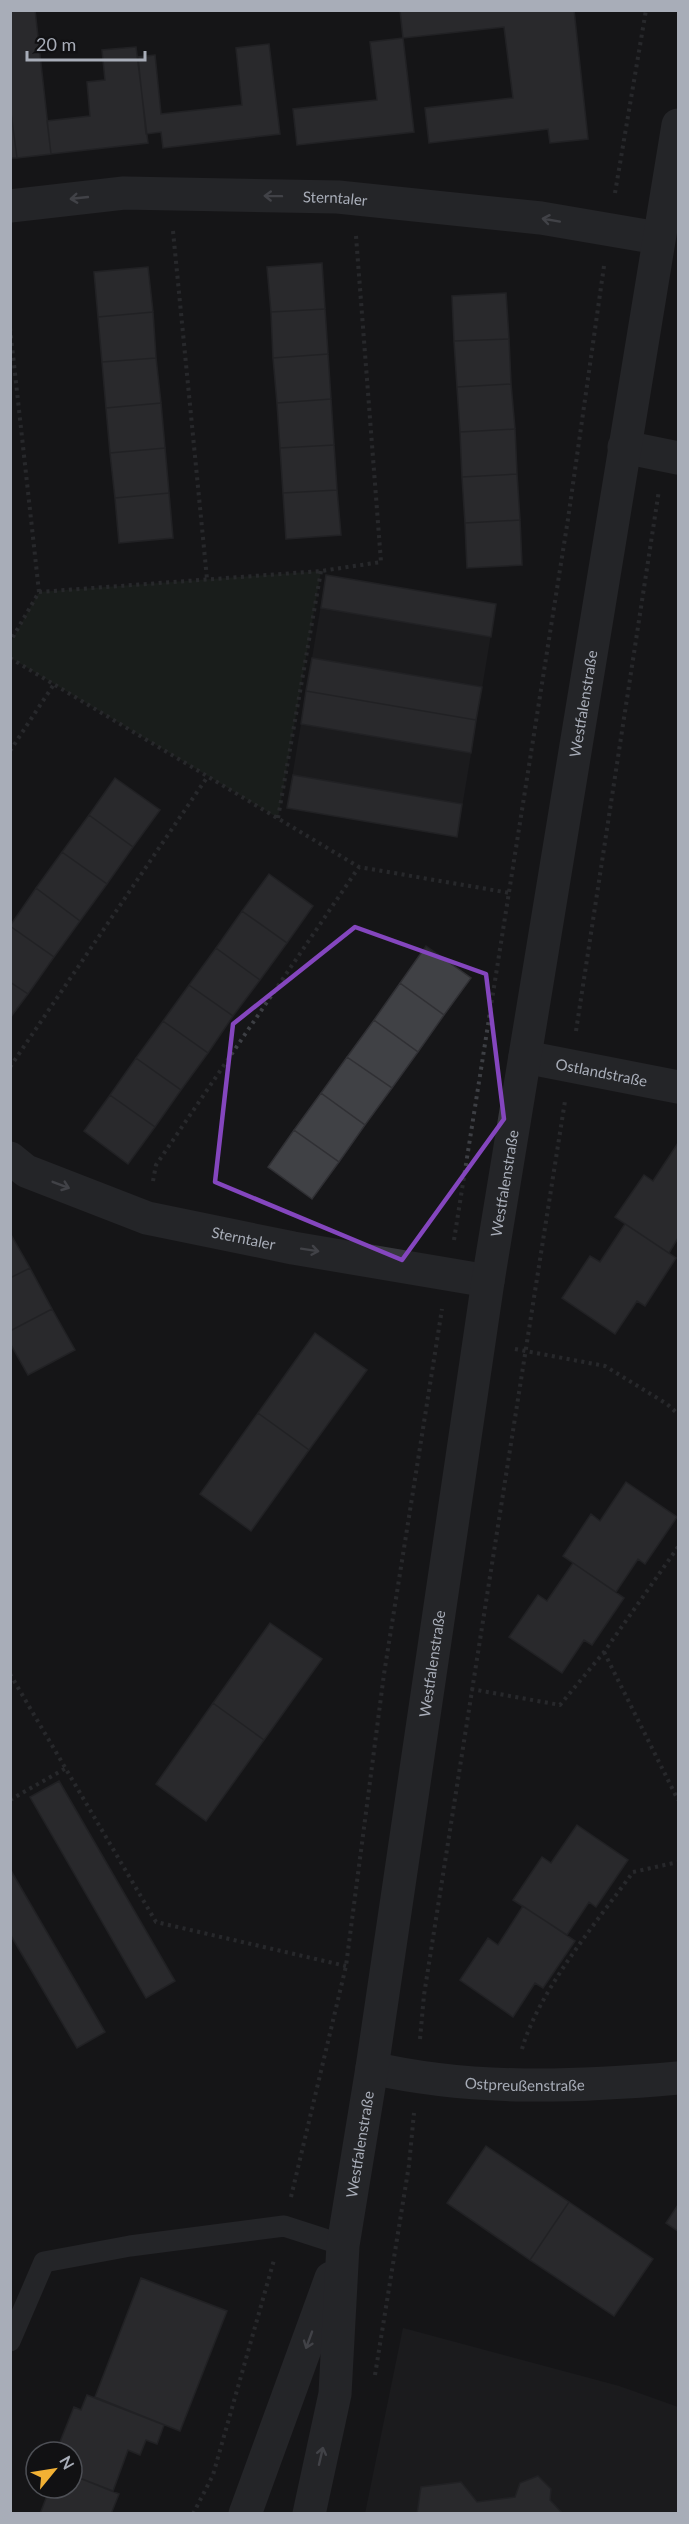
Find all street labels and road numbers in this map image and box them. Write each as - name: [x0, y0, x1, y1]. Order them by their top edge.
- street label: Sterntaler: [303, 187, 369, 209]
- street label: Westfalenstraße: [565, 649, 601, 758]
- street label: Ostlandstraße: [554, 1054, 649, 1090]
- street label: Westfalenstraße: [486, 1128, 522, 1238]
- street label: Sterntaler: [210, 1223, 278, 1253]
- street label: Westfalenstraße: [415, 1609, 448, 1718]
- street label: Ostpreußenstraße: [464, 2073, 585, 2094]
- street label: Westfalenstraße: [342, 2090, 377, 2199]

